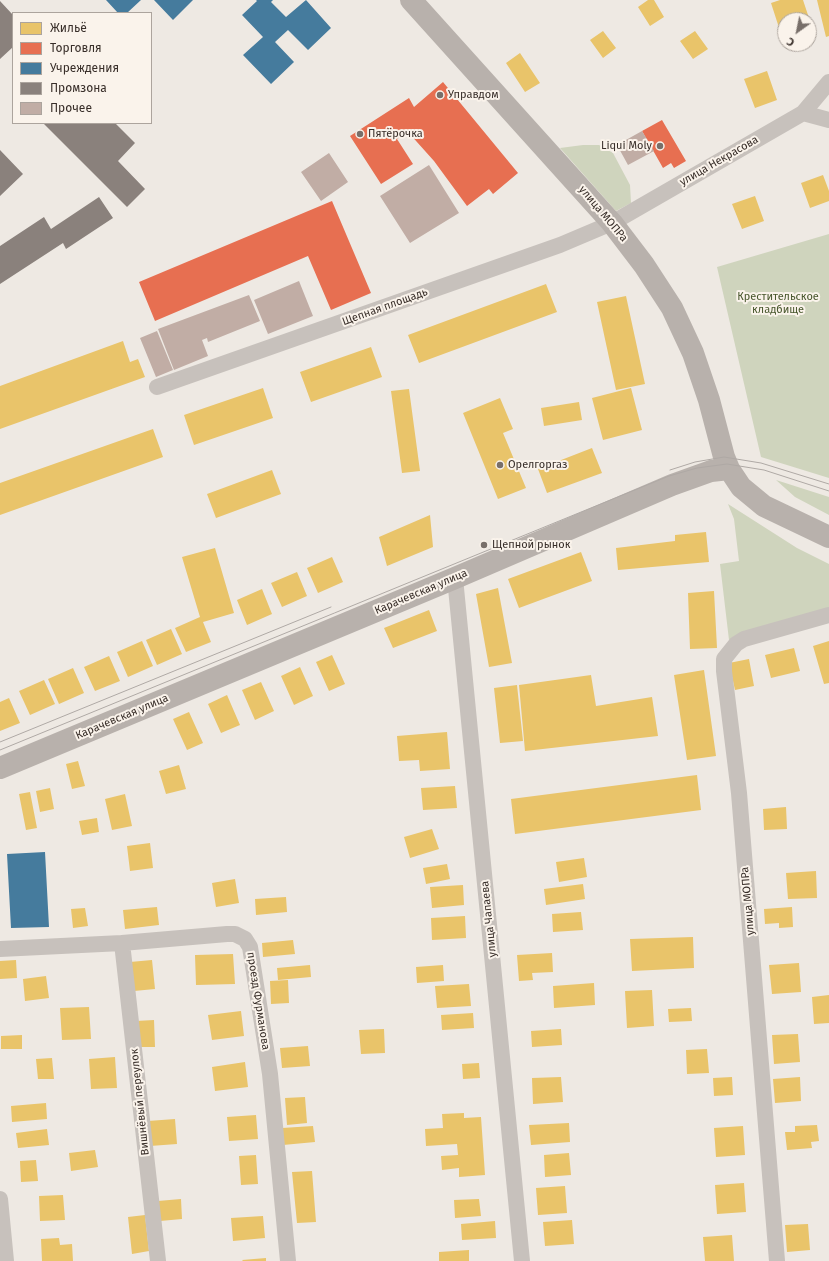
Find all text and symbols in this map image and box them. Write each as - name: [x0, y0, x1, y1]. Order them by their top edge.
- legend: [12, 12, 152, 124]
- north arrow: [777, 12, 817, 52]
- text: Жильё: [50, 21, 87, 35]
- text: С: [785, 34, 797, 49]
- text: Торговля: [50, 41, 102, 55]
- text: Учреждения: [50, 61, 119, 75]
- text: Промзона: [50, 81, 107, 95]
- place label: Управдом: [448, 88, 499, 102]
- marker: Управдом: [435, 90, 445, 100]
- text: Прочее: [50, 101, 92, 115]
- place label: Пятёрочка: [368, 127, 423, 141]
- marker: Пятёрочка: [355, 129, 365, 139]
- street label: улица Некрасова: [677, 133, 761, 189]
- place label: Liqui Moly: [601, 139, 652, 153]
- marker: Liqui Moly: [655, 141, 665, 151]
- street label: улица МОПРа: [576, 183, 630, 245]
- street label: Щепная площадь: [340, 285, 430, 329]
- park label: Крестительское кладбище: [737, 290, 819, 316]
- place label: Орелгоргаз: [508, 458, 568, 472]
- marker: Орелгоргаз: [495, 460, 505, 470]
- place label: Щепной рынок: [492, 538, 570, 552]
- marker: Щепной рынок: [479, 540, 489, 550]
- street label: Карачевская улица: [373, 566, 469, 618]
- street label: Карачевская улица: [74, 691, 170, 743]
- street label: улица МОПРа: [738, 866, 758, 936]
- street label: улица Чапаева: [478, 880, 500, 958]
- street label: проезд Фурманова: [244, 951, 272, 1051]
- street label: Вишнёвый переулок: [128, 1048, 152, 1156]

